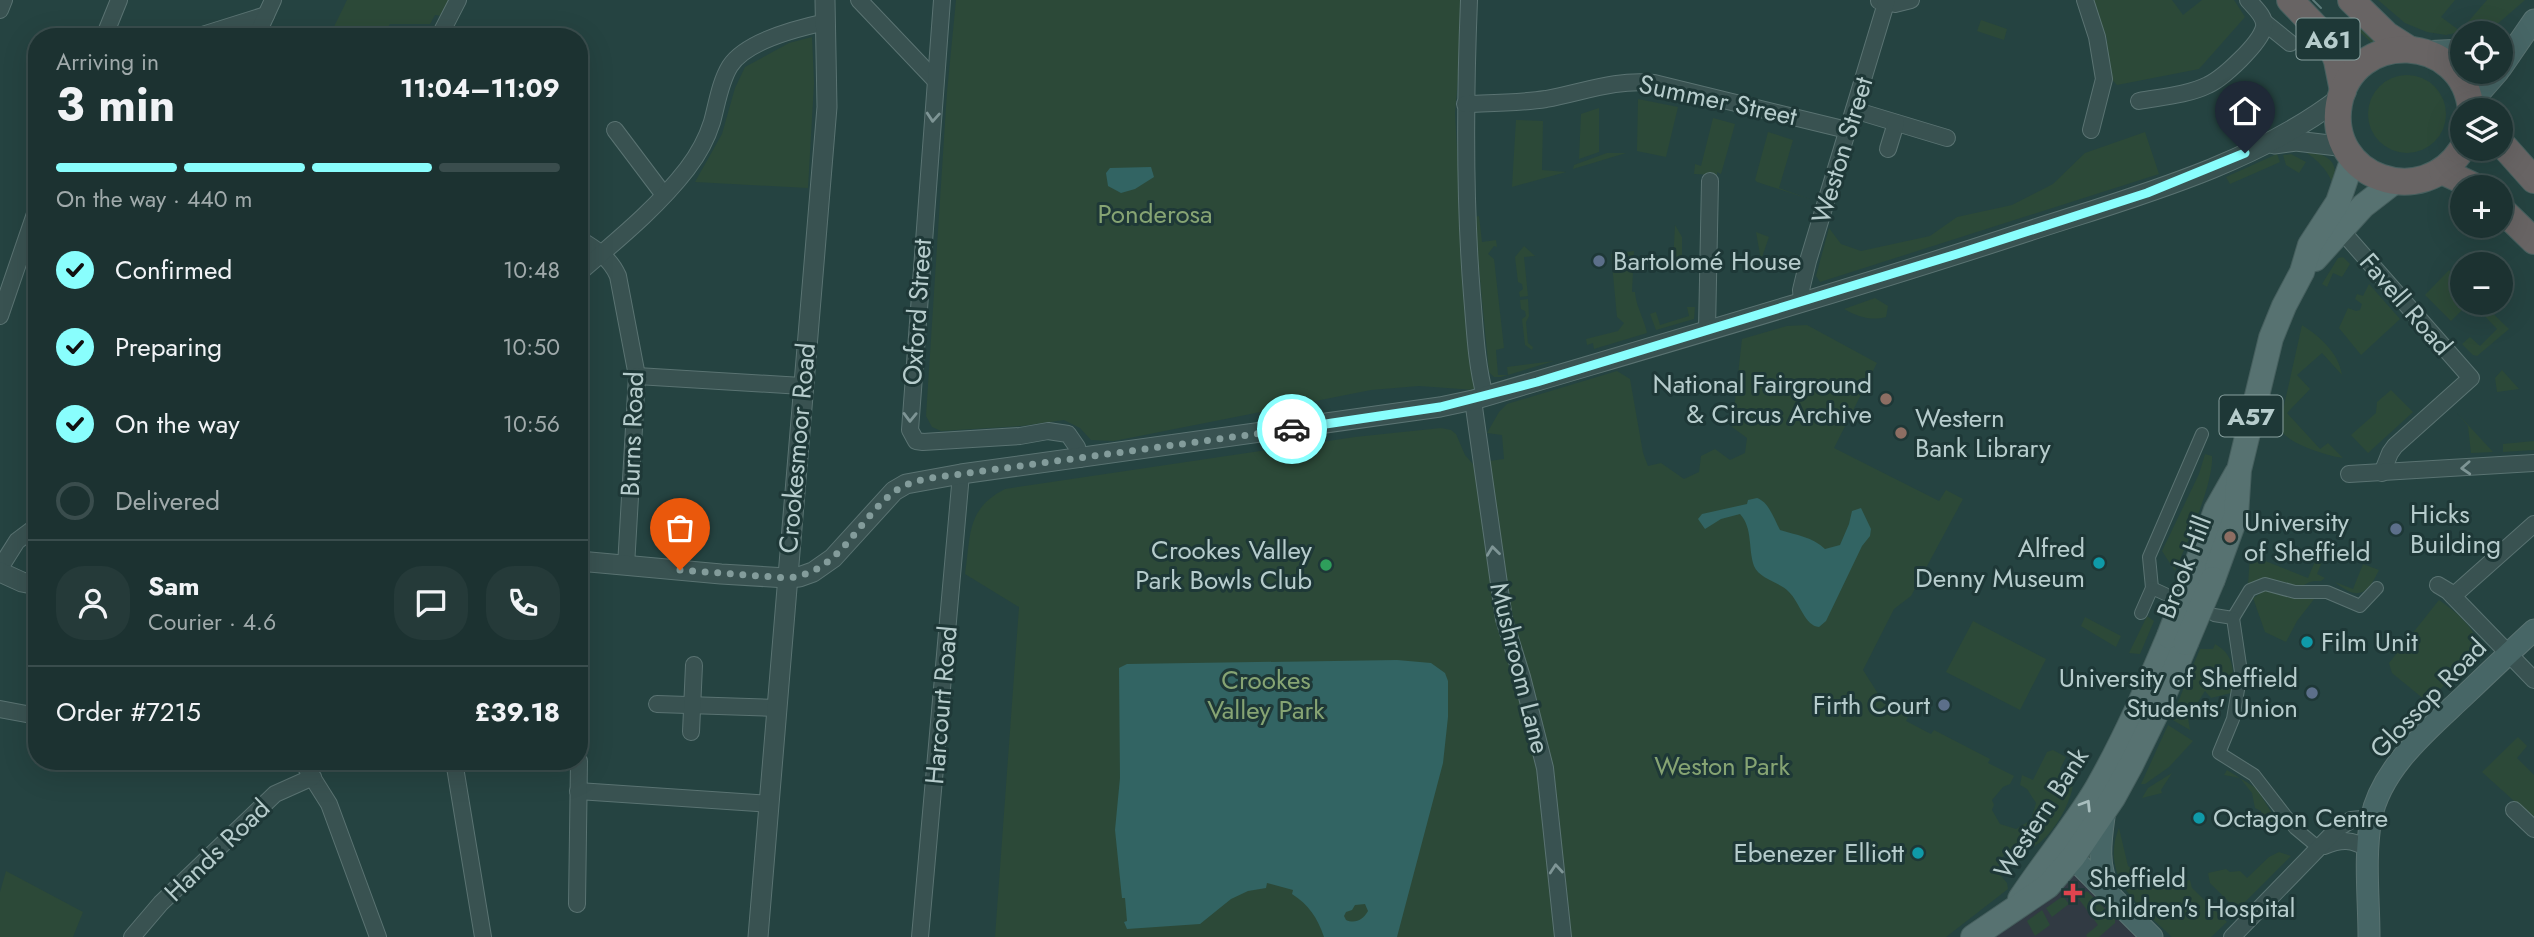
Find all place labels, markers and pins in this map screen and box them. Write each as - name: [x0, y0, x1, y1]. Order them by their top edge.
- pin: [2215, 81, 2275, 153]
- place label: Bartolomé House: [1613, 242, 1801, 280]
- marker: Bartolomé House: [1591, 253, 1607, 269]
- place label: National Fairground & Circus Archive: [1653, 365, 1872, 433]
- marker: National Fairground & Circus Archive: [1878, 391, 1894, 407]
- place label: Western Bank Library: [1915, 399, 2051, 467]
- marker: Western Bank Library: [1893, 425, 1909, 441]
- place label: Hicks Building: [2410, 495, 2501, 563]
- pin: [650, 498, 710, 570]
- place label: University of Sheffield: [2244, 503, 2371, 571]
- marker: Hicks Building: [2388, 521, 2404, 537]
- place label: Alfred Denny Museum: [1915, 529, 2085, 597]
- marker: University of Sheffield: [2222, 529, 2238, 545]
- place label: Crookes Valley Park Bowls Club: [1135, 531, 1313, 599]
- marker: Alfred Denny Museum: [2091, 555, 2107, 571]
- marker: Crookes Valley Park Bowls Club: [1318, 557, 1334, 573]
- place label: Film Unit: [2321, 623, 2419, 661]
- marker: Film Unit: [2299, 634, 2315, 650]
- place label: University of Sheffield Students' Union: [2059, 659, 2298, 727]
- marker: University of Sheffield Students' Union: [2304, 685, 2320, 701]
- place label: Firth Court: [1813, 686, 1931, 724]
- marker: Firth Court: [1936, 697, 1952, 713]
- place label: Octagon Centre: [2213, 799, 2388, 837]
- marker: Octagon Centre: [2191, 810, 2207, 826]
- place label: Ebenezer Elliott: [1733, 834, 1905, 872]
- marker: Ebenezer Elliott: [1910, 845, 1926, 861]
- place label: Sheffield Children's Hospital: [2089, 859, 2295, 927]
- marker: Sheffield Children's Hospital: [2063, 883, 2083, 903]

